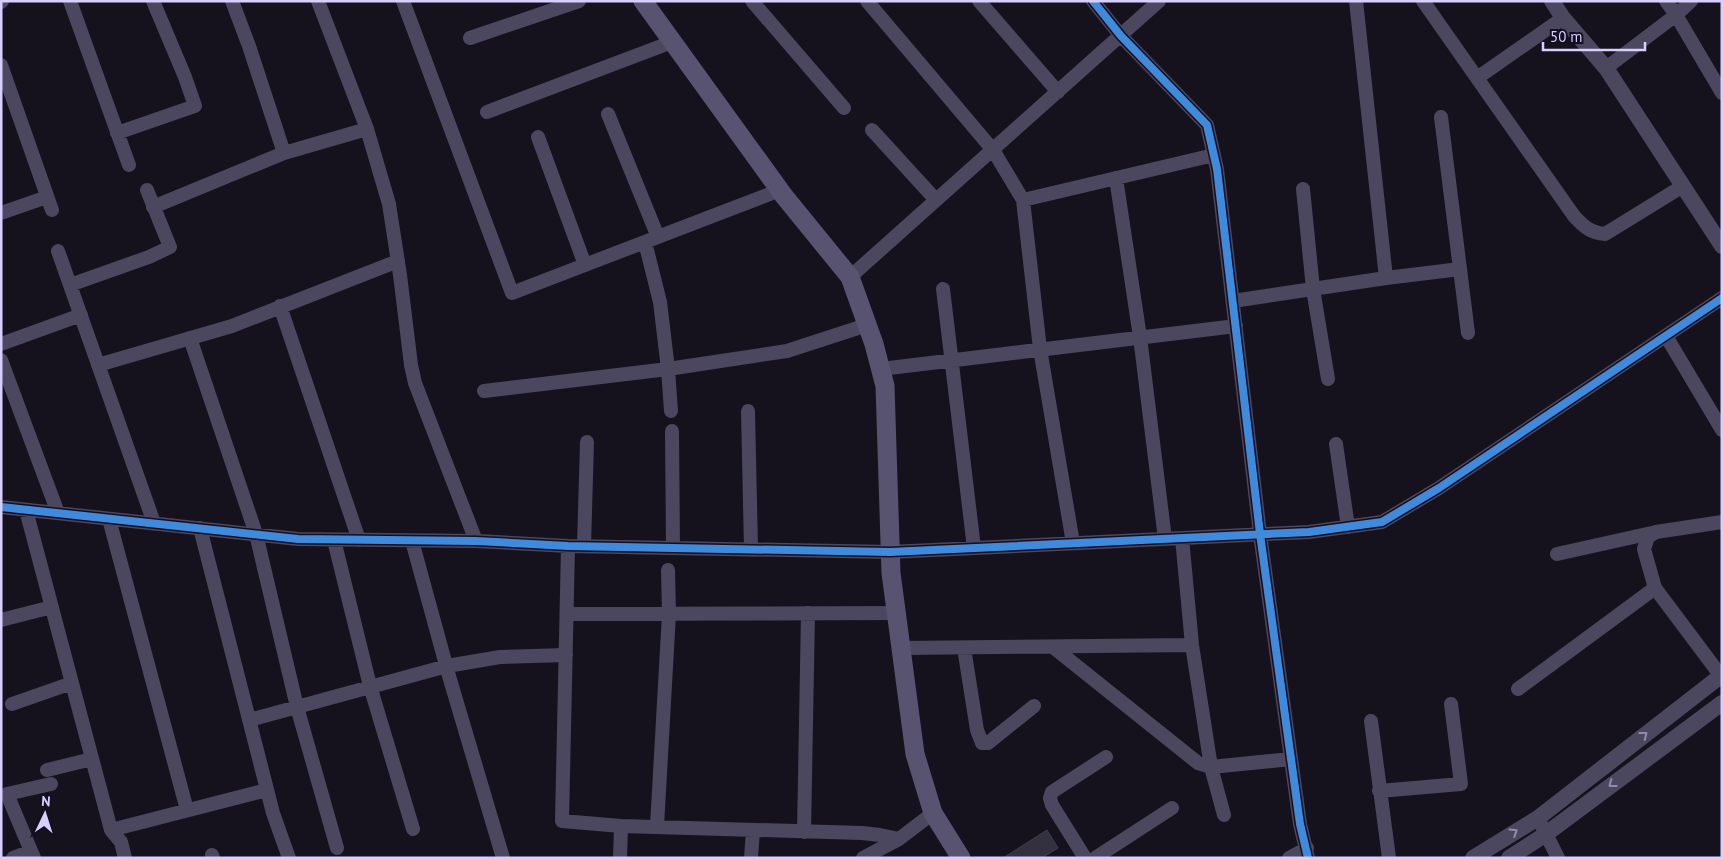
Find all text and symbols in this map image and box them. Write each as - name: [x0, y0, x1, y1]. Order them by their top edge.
- scale bar: [1543, 20, 1646, 52]
- text: 50 m: [1550, 27, 1583, 46]
- one-way arrow: [1639, 732, 1648, 741]
- one-way arrow: [1608, 778, 1618, 787]
- north arrow: [20, 789, 70, 839]
- text: N: [41, 792, 51, 810]
- one-way arrow: [1509, 829, 1518, 839]

